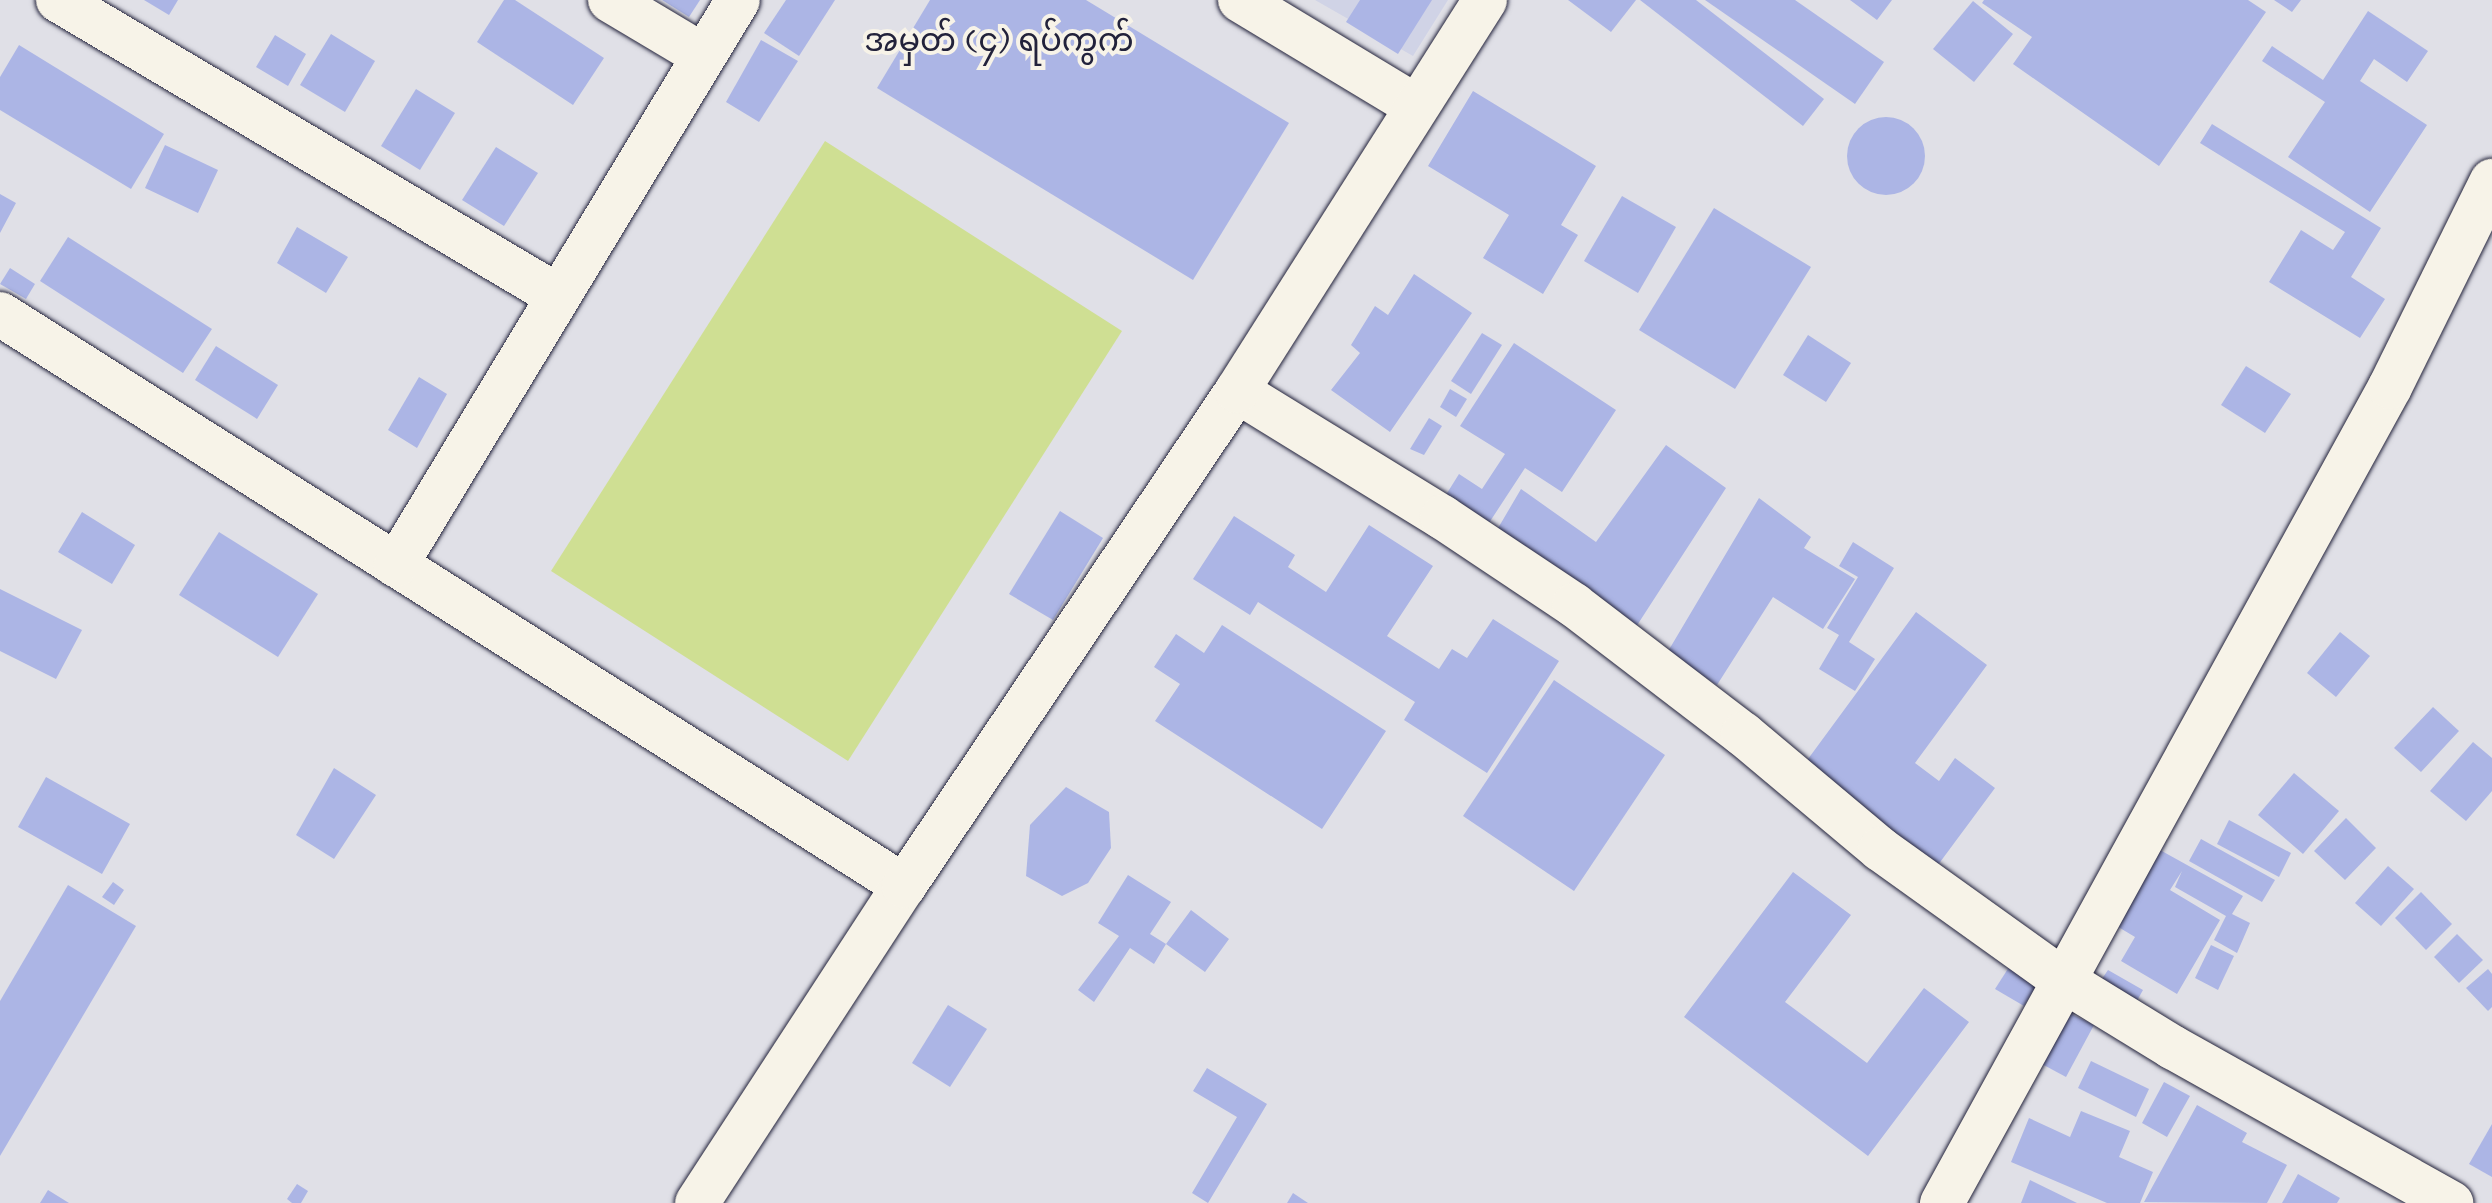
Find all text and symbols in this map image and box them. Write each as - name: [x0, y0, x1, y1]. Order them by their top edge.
- district label: အမှတ် (၄) ရပ်ကွက်: [864, 23, 1134, 61]

